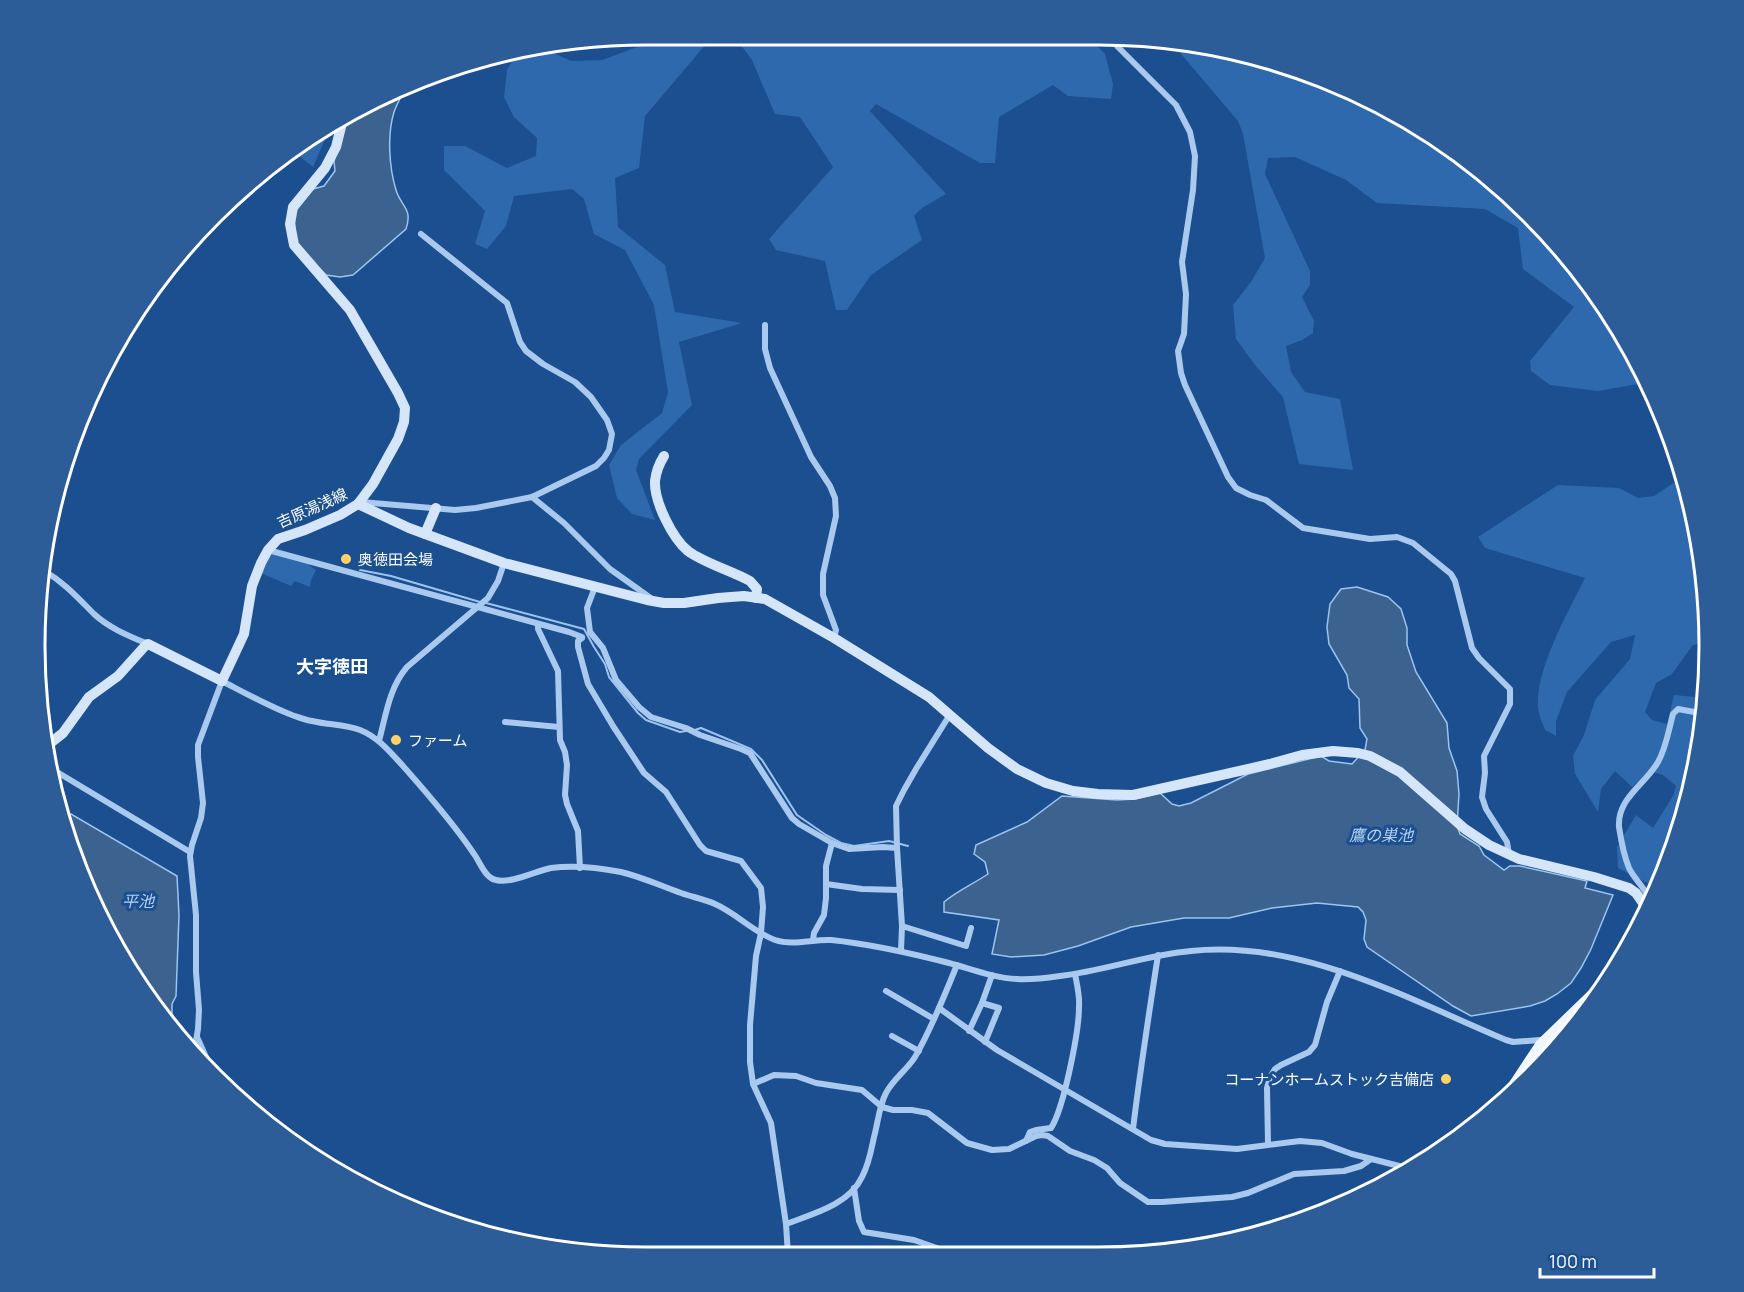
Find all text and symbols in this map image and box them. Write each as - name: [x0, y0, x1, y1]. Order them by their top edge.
- street label: 吉原湯浅線: [273, 483, 351, 533]
- place label: 奥徳田会場: [358, 549, 433, 570]
- marker: 奥徳田会場: [339, 552, 353, 566]
- district label: 大字徳田: [296, 654, 368, 678]
- place label: ファーム: [408, 730, 468, 751]
- marker: ファーム: [389, 733, 403, 747]
- water label: 鷹の巣池: [1349, 824, 1415, 846]
- water label: 平池: [122, 890, 156, 912]
- place label: コーナンホームストック吉備店: [1224, 1069, 1434, 1090]
- marker: コーナンホームストック吉備店: [1439, 1072, 1453, 1086]
- scale bar: [1540, 1241, 1654, 1279]
- text: 100 m: [1549, 1249, 1597, 1273]

